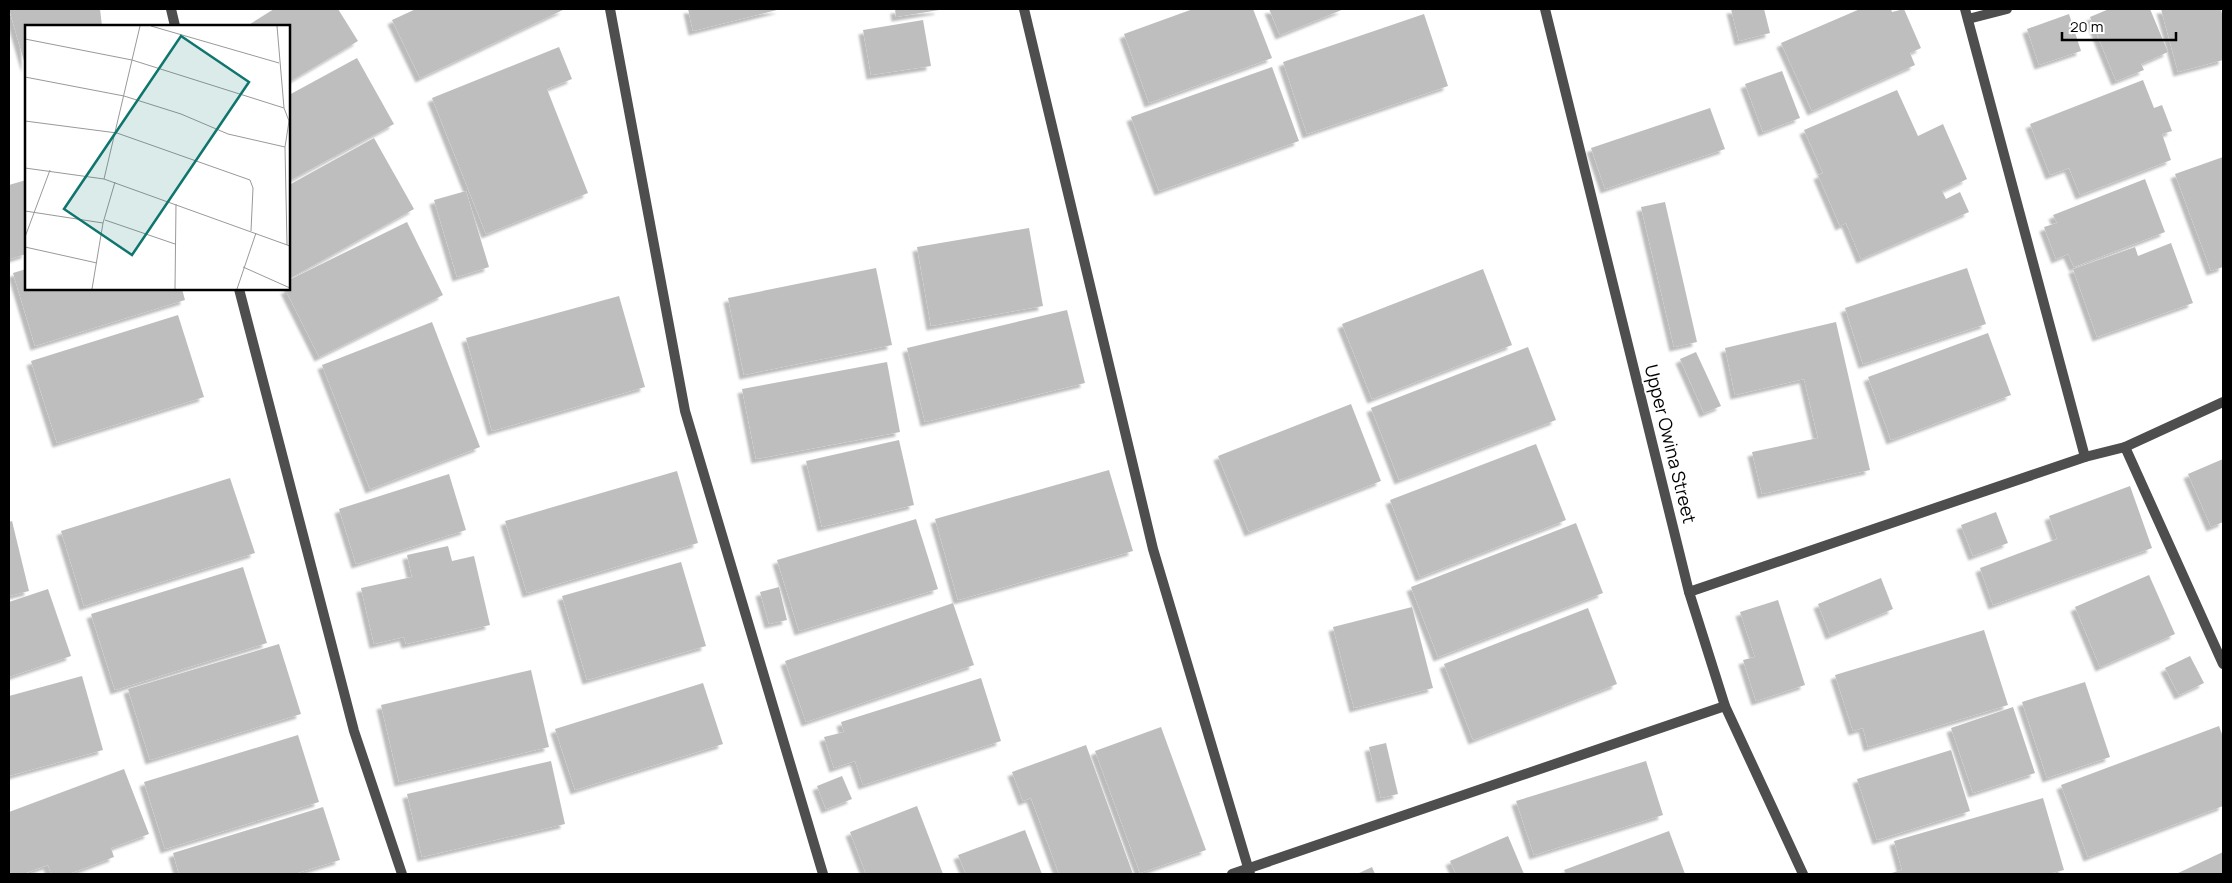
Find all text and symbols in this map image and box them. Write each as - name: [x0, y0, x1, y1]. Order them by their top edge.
- scale bar: [2062, 10, 2176, 42]
- text: 20 m: [2070, 16, 2103, 37]
- inset map: [25, 25, 290, 290]
- street label: Upper Owina Street: [1640, 362, 1702, 526]

